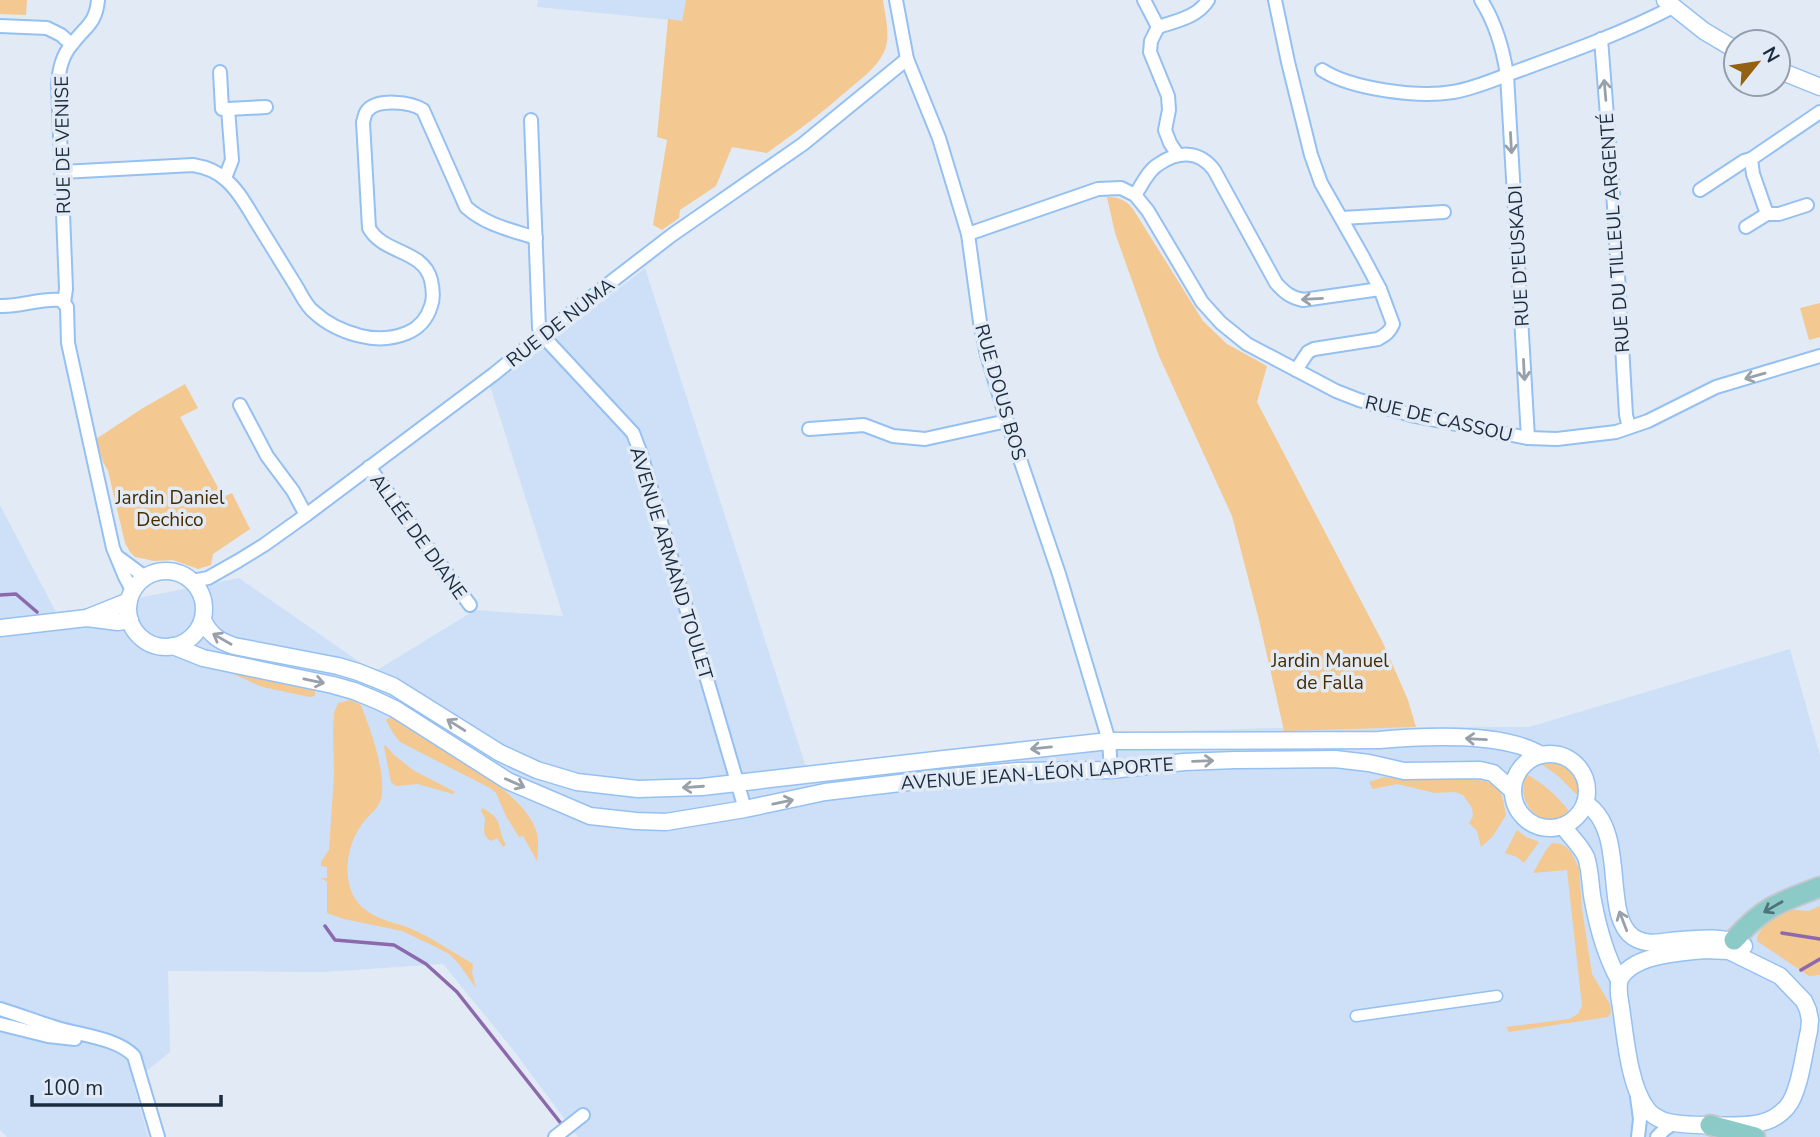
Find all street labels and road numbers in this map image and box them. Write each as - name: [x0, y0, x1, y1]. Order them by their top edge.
- street label: RUE DE VENISE: [49, 76, 77, 214]
- street label: RUE DU TILLEUL ARGENTÉ: [1594, 112, 1636, 354]
- street label: RUE D'EUSKADI: [1502, 185, 1536, 327]
- street label: RUE DE NUMA: [501, 272, 620, 373]
- street label: RUE DOUS BOS: [968, 321, 1032, 463]
- street label: RUE DE CASSOU: [1363, 389, 1515, 449]
- street label: AVENUE ARMAND TOULET: [623, 444, 719, 683]
- street label: ALLÉE DE DIANE: [364, 468, 473, 605]
- street label: AVENUE JEAN-LÉON LAPORTE: [900, 751, 1174, 797]

